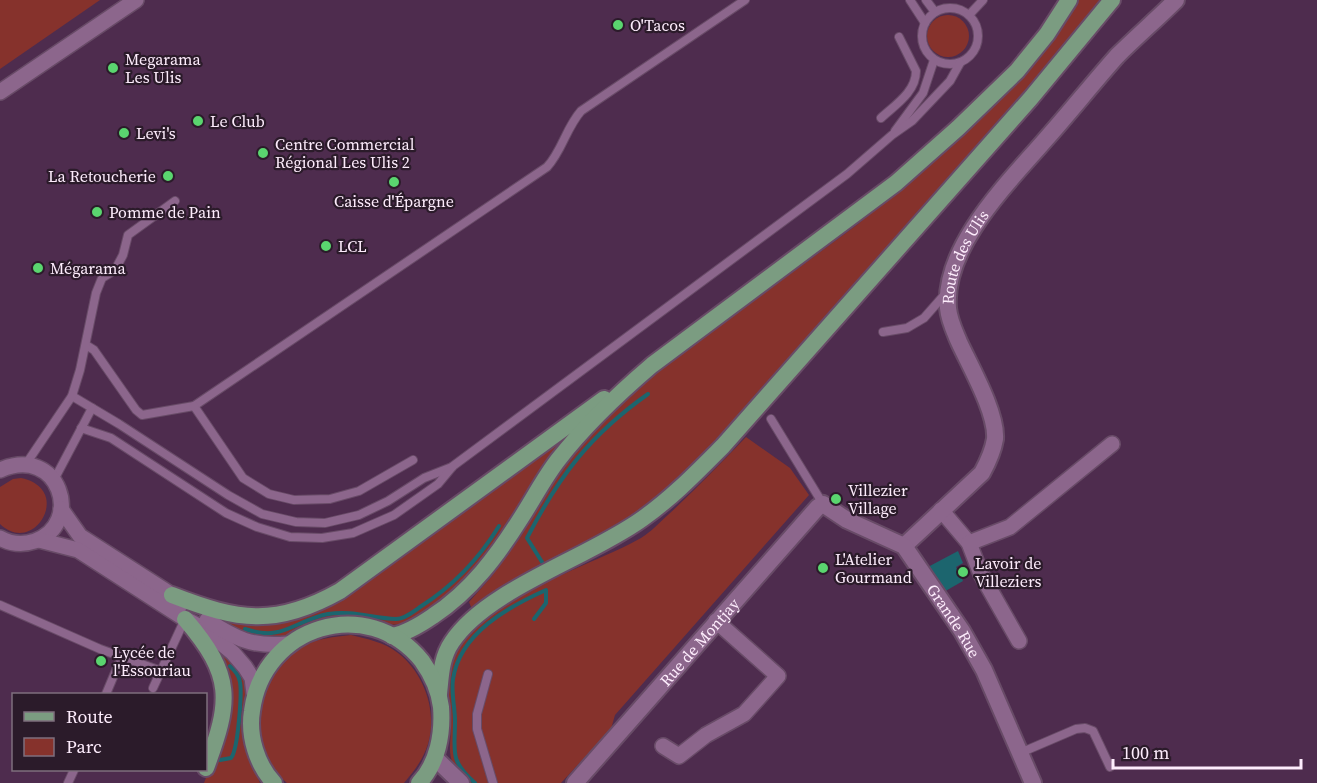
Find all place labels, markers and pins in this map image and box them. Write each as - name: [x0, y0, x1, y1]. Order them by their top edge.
- place label: O'Tacos: [630, 14, 685, 36]
- marker: O'Tacos: [611, 18, 625, 32]
- place label: Megarama Les Ulis: [125, 48, 201, 88]
- marker: Megarama Les Ulis: [106, 61, 120, 75]
- place label: Le Club: [210, 110, 265, 132]
- marker: Le Club: [191, 114, 205, 128]
- place label: Levi's: [136, 122, 176, 144]
- marker: Levi's: [117, 126, 131, 140]
- place label: Centre Commercial Régional Les Ulis 2: [275, 133, 415, 173]
- marker: Centre Commercial Régional Les Ulis 2: [256, 146, 270, 160]
- place label: La Retoucherie: [48, 165, 156, 187]
- marker: La Retoucherie: [161, 169, 175, 183]
- marker: Caisse d'Épargne: [387, 175, 401, 189]
- place label: Caisse d'Épargne: [334, 190, 454, 212]
- place label: Pomme de Pain: [109, 201, 221, 223]
- marker: Pomme de Pain: [90, 205, 104, 219]
- place label: LCL: [338, 235, 367, 257]
- marker: LCL: [319, 239, 333, 253]
- place label: Mégarama: [50, 257, 126, 279]
- marker: Mégarama: [31, 261, 45, 275]
- place label: Villezier Village: [848, 479, 908, 519]
- marker: Villezier Village: [829, 492, 843, 506]
- place label: L'Atelier Gourmand: [835, 548, 912, 588]
- place label: Lavoir de Villeziers: [975, 552, 1042, 592]
- marker: L'Atelier Gourmand: [816, 561, 830, 575]
- marker: Lavoir de Villeziers: [956, 565, 970, 579]
- place label: Lycée de l'Essouriau: [113, 641, 191, 681]
- marker: Lycée de l'Essouriau: [94, 654, 108, 668]

